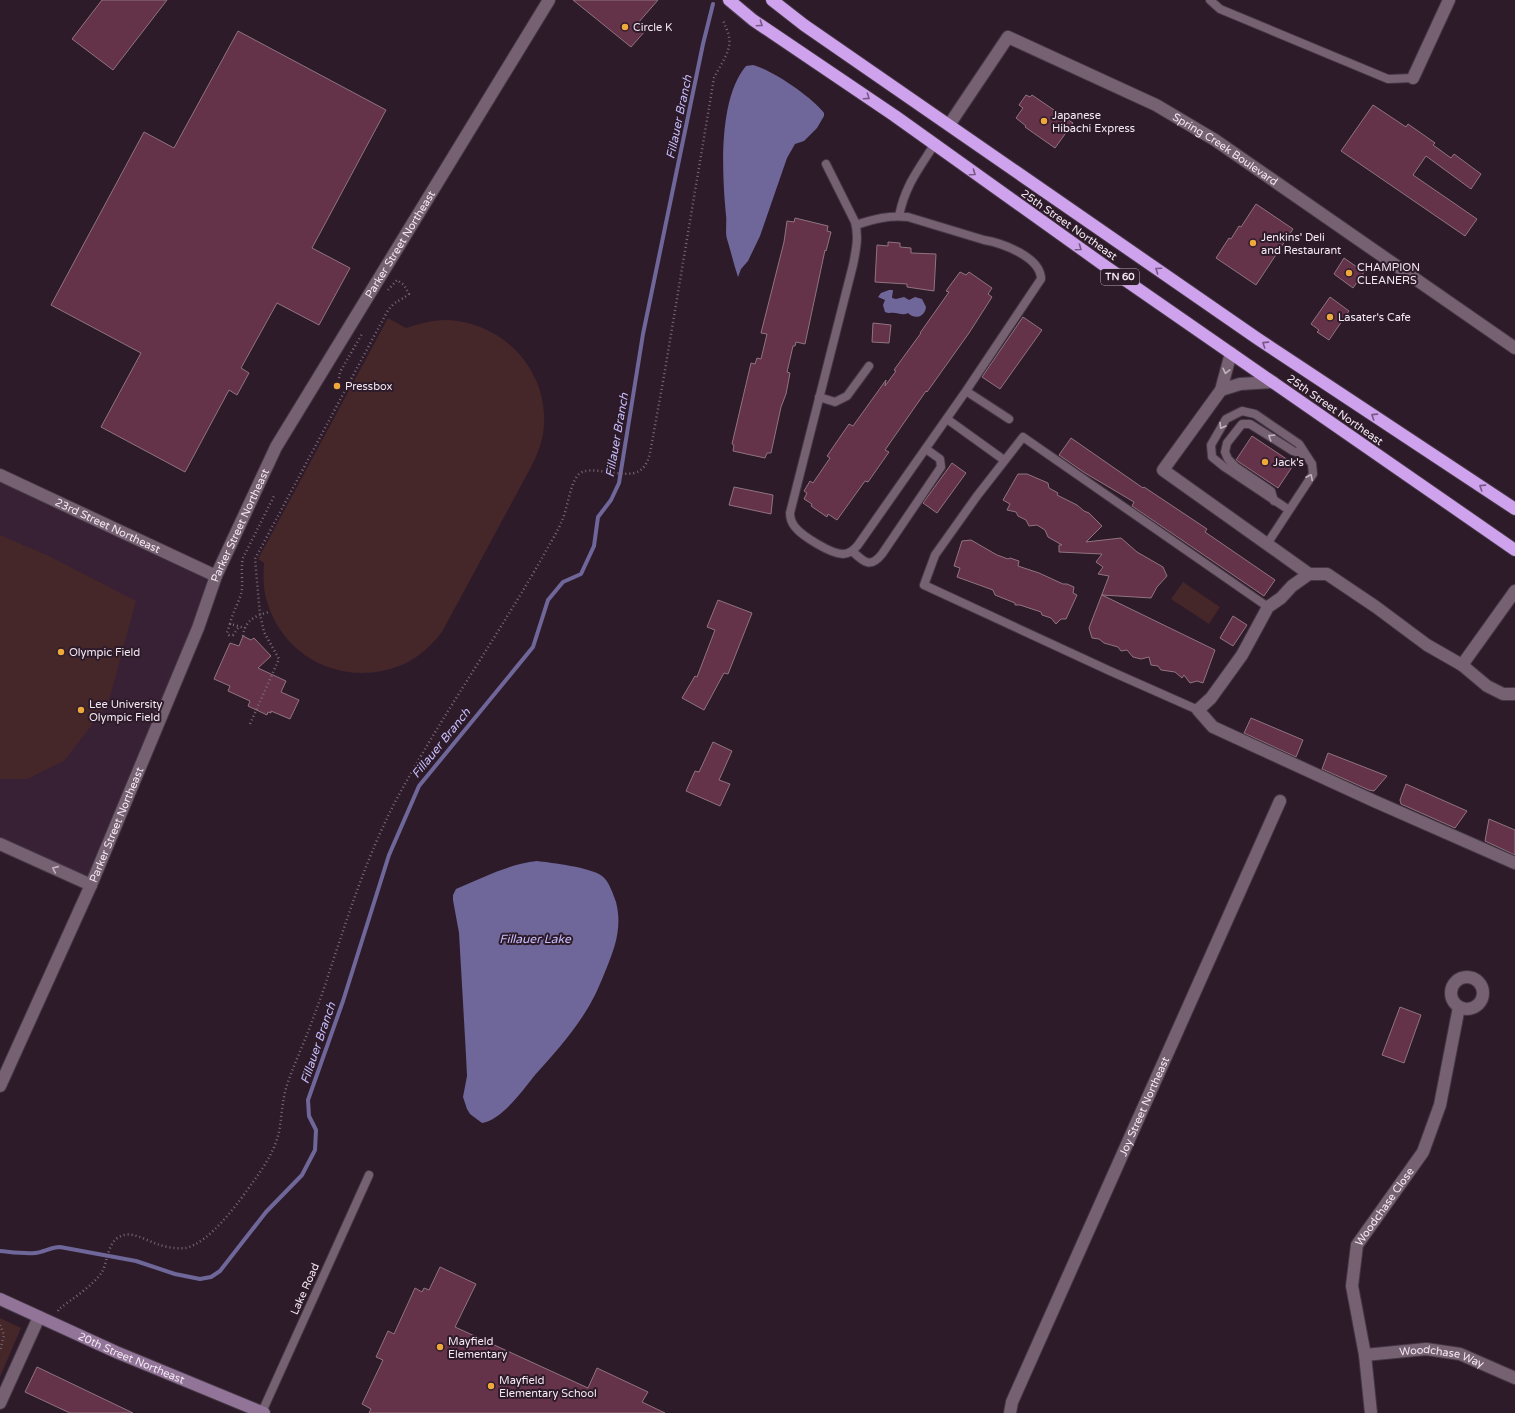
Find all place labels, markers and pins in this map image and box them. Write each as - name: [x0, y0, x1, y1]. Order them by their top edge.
- place label: Circle K: [633, 21, 673, 34]
- marker: Circle K: [620, 22, 630, 32]
- place label: Japanese Hibachi Express: [1052, 109, 1135, 135]
- marker: Japanese Hibachi Express: [1039, 116, 1049, 126]
- place label: Jenkins' Deli and Restaurant: [1261, 231, 1341, 257]
- marker: Jenkins' Deli and Restaurant: [1248, 238, 1258, 248]
- place label: CHAMPION CLEANERS: [1357, 261, 1420, 287]
- marker: CHAMPION CLEANERS: [1344, 268, 1354, 278]
- place label: Lasater's Cafe: [1338, 311, 1411, 324]
- marker: Lasater's Cafe: [1325, 312, 1335, 322]
- place label: Pressbox: [345, 380, 393, 393]
- marker: Pressbox: [332, 381, 342, 391]
- place label: Jack's: [1273, 456, 1304, 469]
- marker: Jack's: [1260, 457, 1270, 467]
- place label: Olympic Field: [69, 646, 140, 659]
- marker: Olympic Field: [56, 647, 66, 657]
- place label: Lee University Olympic Field: [89, 698, 163, 724]
- marker: Lee University Olympic Field: [76, 705, 86, 715]
- place label: Mayfield Elementary: [448, 1335, 507, 1361]
- marker: Mayfield Elementary: [435, 1342, 445, 1352]
- place label: Mayfield Elementary School: [499, 1374, 597, 1400]
- marker: Mayfield Elementary School: [486, 1381, 496, 1391]

